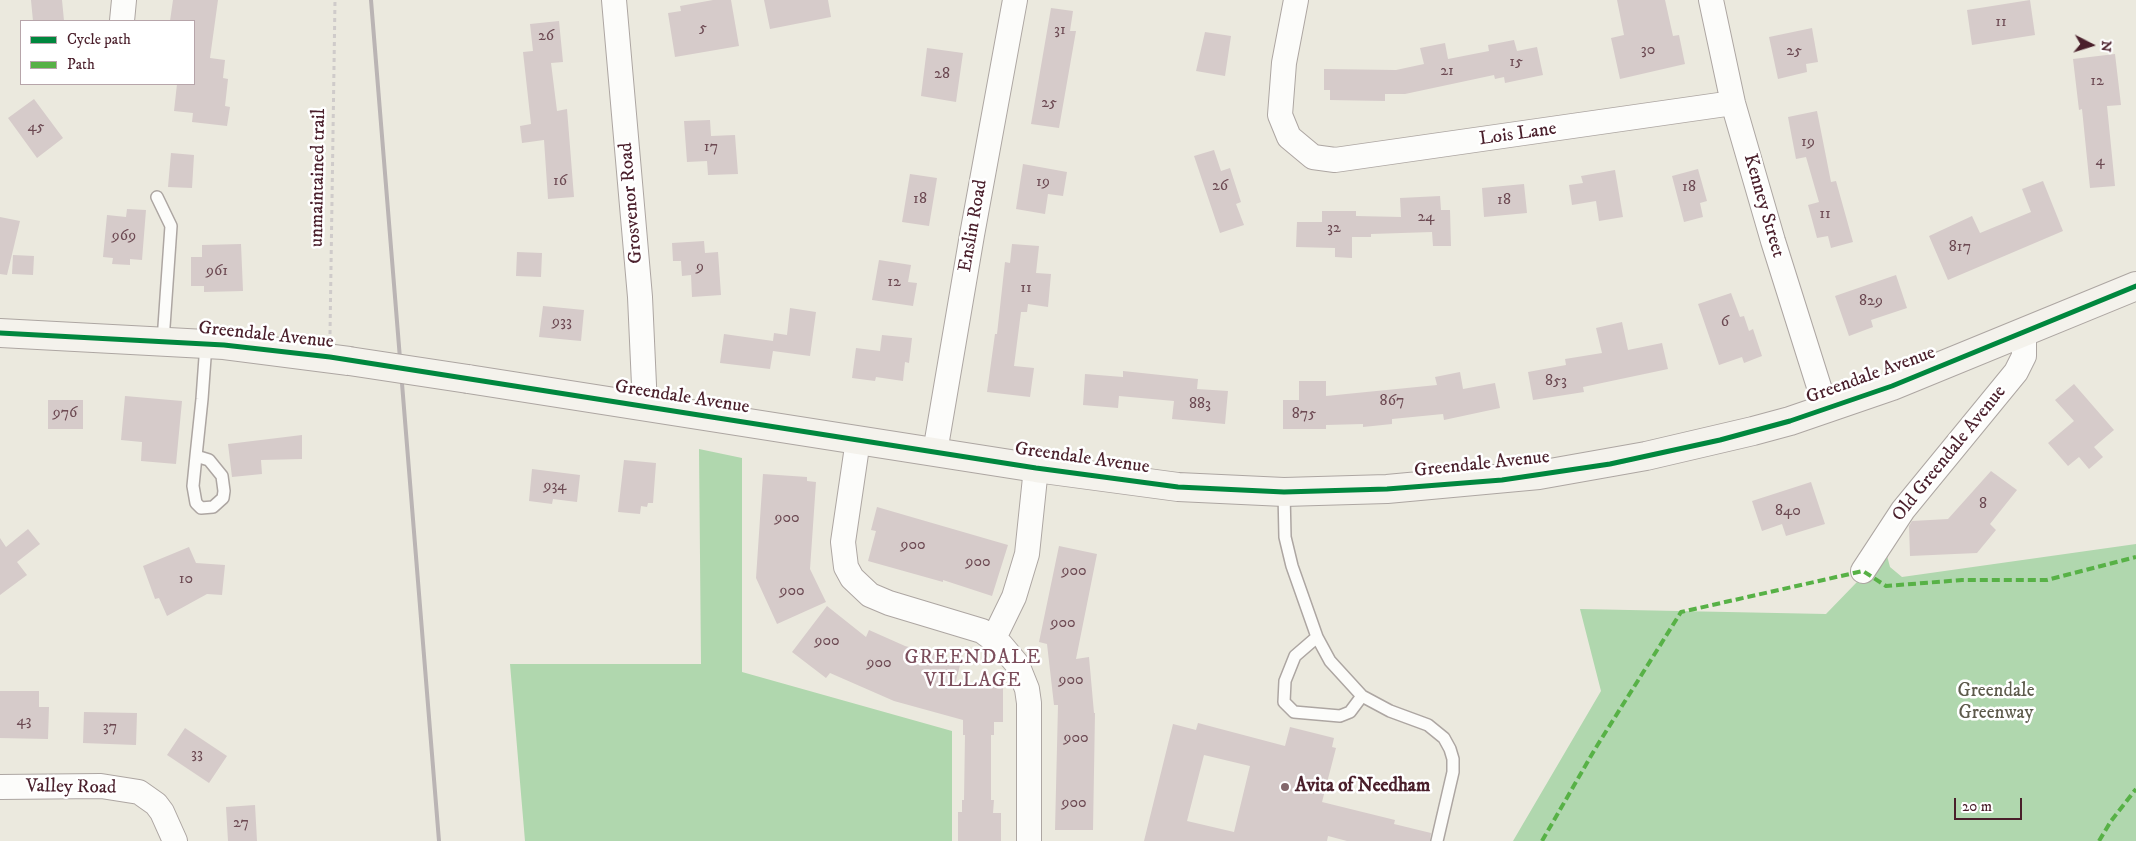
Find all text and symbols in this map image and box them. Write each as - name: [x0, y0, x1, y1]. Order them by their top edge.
- house number: 11: [1995, 13, 2007, 33]
- house number: 5: [699, 19, 707, 39]
- legend: [20, 20, 195, 85]
- north arrow: [2066, 20, 2116, 70]
- house number: 31: [1054, 21, 1066, 41]
- house number: 26: [538, 27, 554, 47]
- text: Cycle path: [67, 30, 131, 49]
- text: N: [2096, 40, 2115, 53]
- house number: 30: [1641, 41, 1655, 61]
- house number: 25: [1786, 42, 1802, 62]
- house number: 15: [1509, 53, 1523, 73]
- text: Path: [67, 55, 95, 74]
- house number: 21: [1440, 62, 1454, 82]
- house number: 28: [934, 65, 950, 85]
- house number: 12: [2090, 72, 2104, 92]
- house number: 25: [1041, 94, 1057, 114]
- street label: unmaintained trail: [306, 109, 332, 247]
- house number: 45: [27, 118, 45, 138]
- street label: Lois Lane: [1478, 118, 1558, 152]
- house number: 19: [1801, 133, 1815, 153]
- house number: 17: [704, 138, 718, 158]
- street label: Grosvenor Road: [615, 141, 649, 265]
- street label: Kenney Street: [1737, 152, 1789, 260]
- house number: 4: [2095, 152, 2105, 172]
- house number: 16: [553, 172, 567, 192]
- house number: 19: [1036, 173, 1050, 193]
- house number: 26: [1212, 177, 1228, 197]
- street label: Enslin Road: [955, 178, 993, 274]
- house number: 18: [1682, 178, 1696, 198]
- house number: 18: [913, 190, 927, 210]
- house number: 18: [1497, 191, 1511, 211]
- house number: 11: [1819, 205, 1831, 225]
- house number: 24: [1417, 208, 1435, 228]
- house number: 32: [1327, 219, 1341, 239]
- house number: 969: [112, 227, 136, 247]
- house number: 817: [1949, 238, 1971, 258]
- house number: 9: [696, 258, 704, 278]
- house number: 961: [206, 262, 228, 282]
- house number: 12: [887, 273, 901, 293]
- house number: 11: [1020, 279, 1032, 299]
- house number: 829: [1859, 292, 1883, 312]
- house number: 933: [552, 313, 572, 333]
- house number: 6: [1721, 313, 1729, 333]
- street label: Greendale Avenue: [197, 318, 335, 354]
- street label: Greendale Avenue: [1803, 342, 1939, 410]
- house number: 853: [1545, 372, 1567, 392]
- street label: Greendale Avenue: [613, 376, 751, 420]
- street label: Old Greendale Avenue: [1888, 381, 2012, 527]
- house number: 867: [1380, 392, 1404, 412]
- house number: 883: [1189, 395, 1211, 415]
- house number: 976: [53, 404, 77, 424]
- house number: 875: [1292, 405, 1316, 425]
- street label: Greendale Avenue: [1013, 438, 1151, 480]
- street label: Greendale Avenue: [1413, 447, 1551, 483]
- house number: 934: [543, 477, 567, 497]
- house number: 8: [1979, 495, 1987, 515]
- house number: 840: [1775, 502, 1801, 522]
- house number: 900: [774, 509, 800, 529]
- house number: 900: [900, 536, 926, 556]
- house number: 900: [965, 553, 991, 573]
- house number: 900: [1061, 562, 1087, 582]
- house number: 10: [179, 570, 193, 590]
- house number: 900: [779, 582, 805, 602]
- house number: 900: [1050, 614, 1076, 634]
- house number: 900: [814, 632, 840, 652]
- district label: GREENDALE VILLAGE: [903, 647, 1043, 694]
- house number: 900: [866, 654, 892, 674]
- house number: 900: [1058, 671, 1084, 691]
- park label: Greendale Greenway: [1957, 681, 2035, 725]
- house number: 43: [16, 712, 32, 732]
- house number: 37: [103, 718, 117, 738]
- house number: 900: [1063, 729, 1089, 749]
- house number: 33: [191, 745, 203, 765]
- street label: Valley Road: [26, 776, 116, 800]
- place label: Avita of Needham: [1295, 776, 1430, 798]
- marker: Avita of Needham: [1279, 781, 1291, 793]
- scale bar: [1956, 788, 2024, 820]
- house number: 900: [1061, 794, 1087, 814]
- text: 20 m: [1962, 797, 1992, 816]
- house number: 27: [233, 814, 249, 834]

